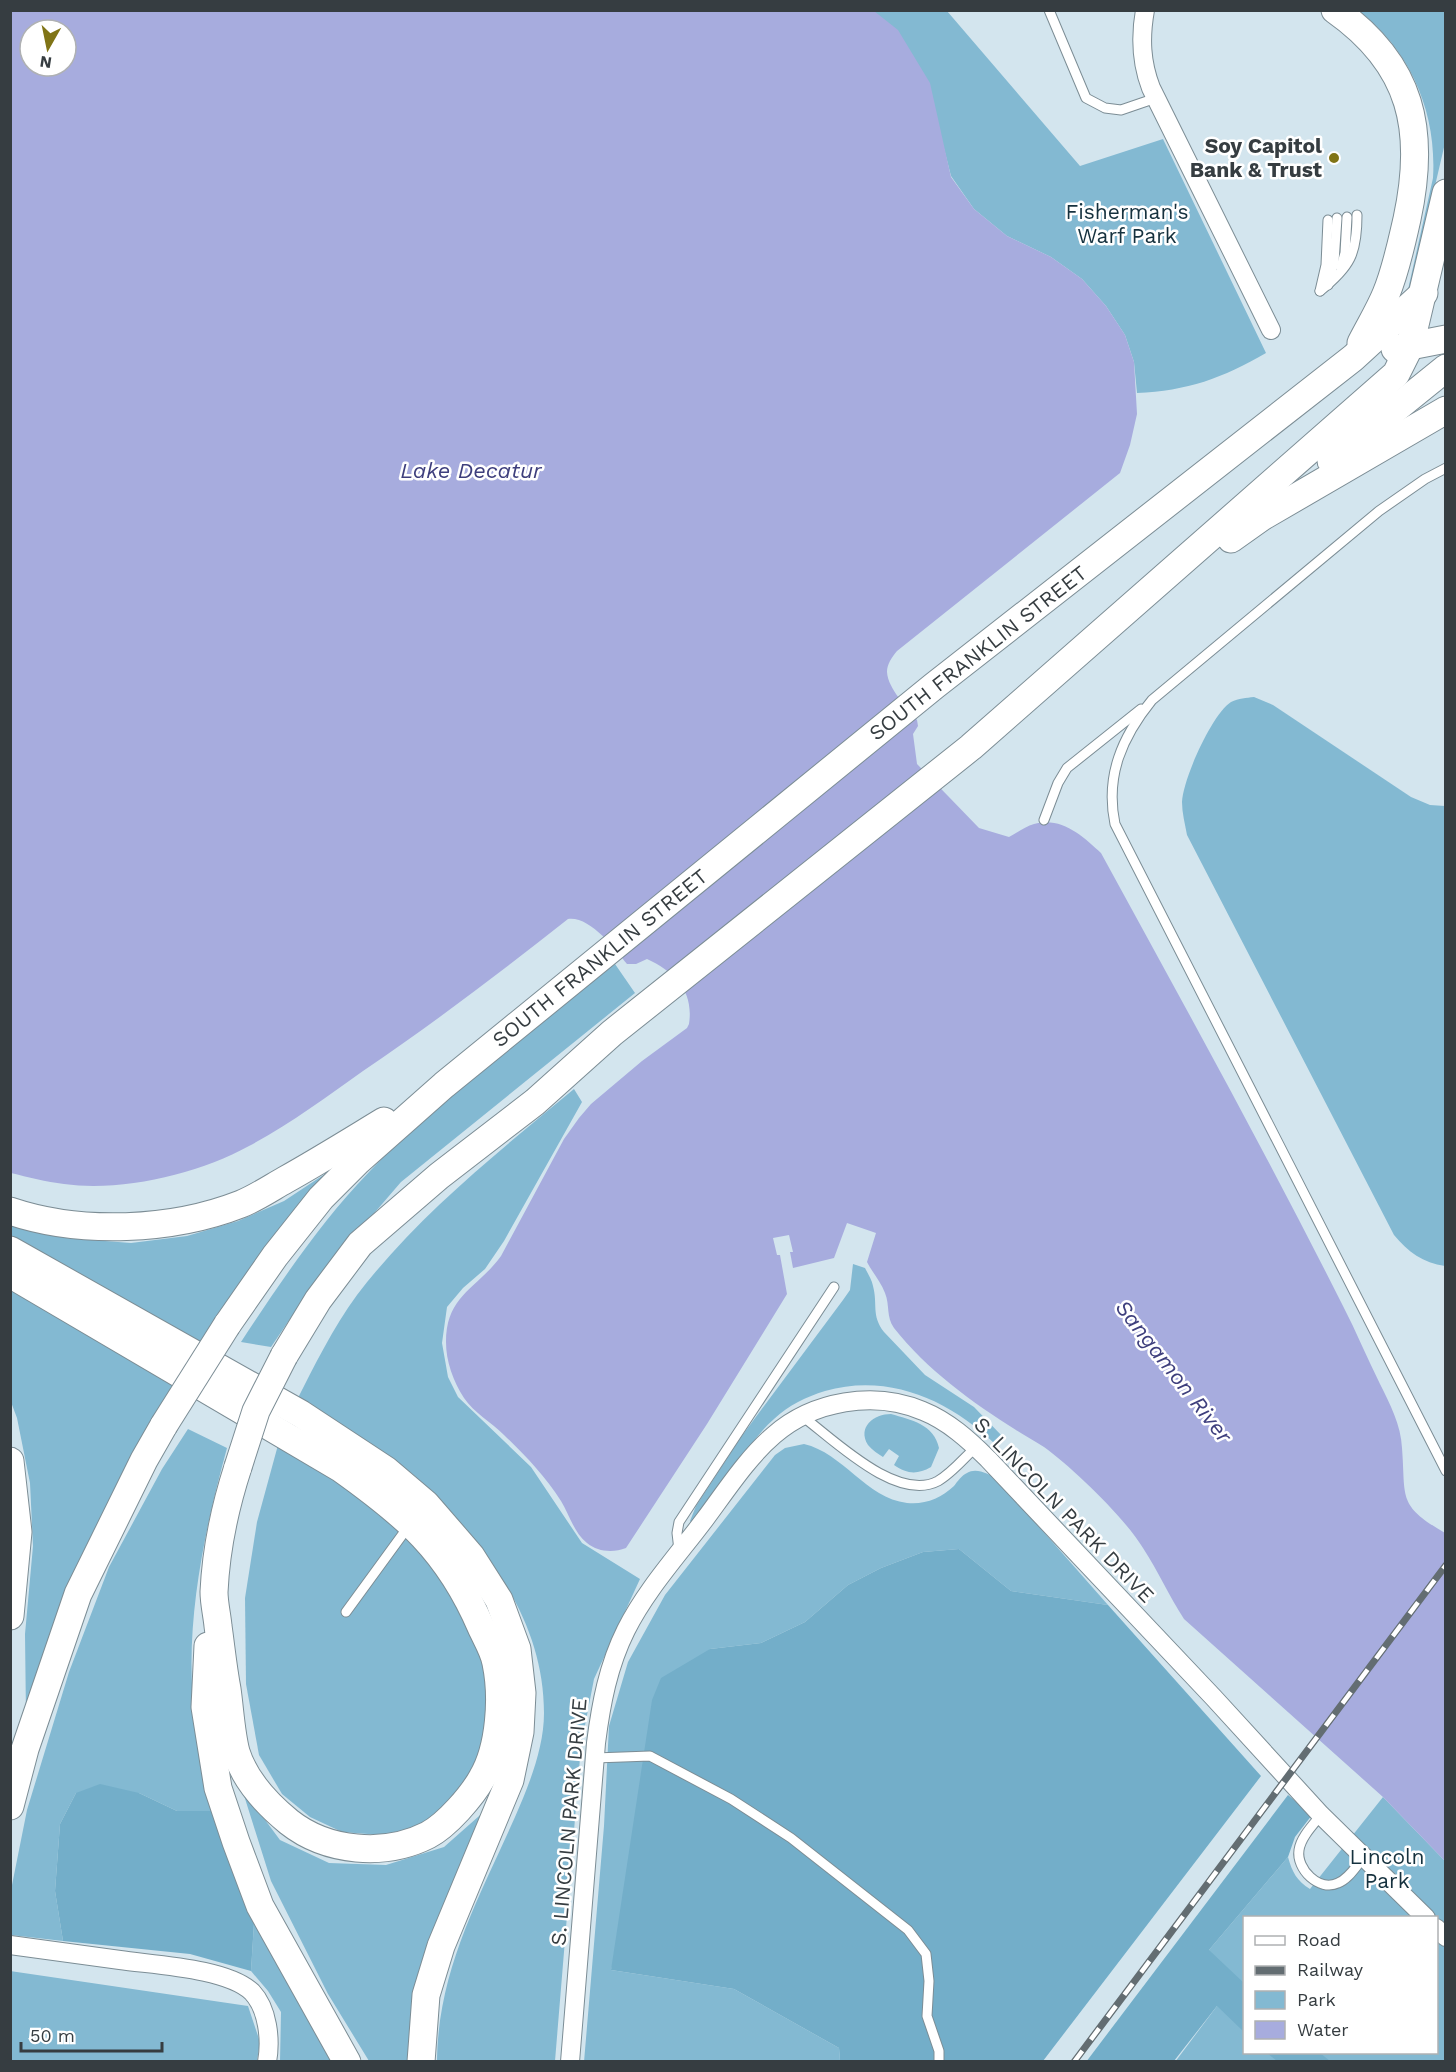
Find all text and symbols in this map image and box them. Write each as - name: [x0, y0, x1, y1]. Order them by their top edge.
- north arrow: [18, 18, 78, 78]
- text: N: [38, 52, 53, 73]
- place label: Soy Capitol Bank & Trust: [1190, 133, 1322, 182]
- marker: Soy Capitol Bank & Trust: [1327, 151, 1341, 165]
- park label: Fisherman's Warf Park: [1065, 199, 1189, 248]
- water label: Lake Decatur: [400, 458, 543, 483]
- street label: SOUTH FRANKLIN STREET: [864, 560, 1092, 745]
- street label: SOUTH FRANKLIN STREET: [487, 863, 712, 1052]
- water label: Sangamon River: [1110, 1295, 1238, 1449]
- street label: S. LINCOLN PARK DRIVE: [969, 1412, 1160, 1608]
- street label: S. LINCOLN PARK DRIVE: [545, 1697, 592, 1947]
- park label: Lincoln Park: [1350, 1844, 1424, 1893]
- legend: [1243, 1916, 1438, 2054]
- text: Road: [1297, 1929, 1341, 1950]
- text: Railway: [1297, 1959, 1364, 1980]
- text: Park: [1297, 1989, 1336, 2010]
- scale bar: [21, 2015, 162, 2053]
- text: Water: [1297, 2019, 1349, 2040]
- text: 50 m: [30, 2025, 75, 2046]

